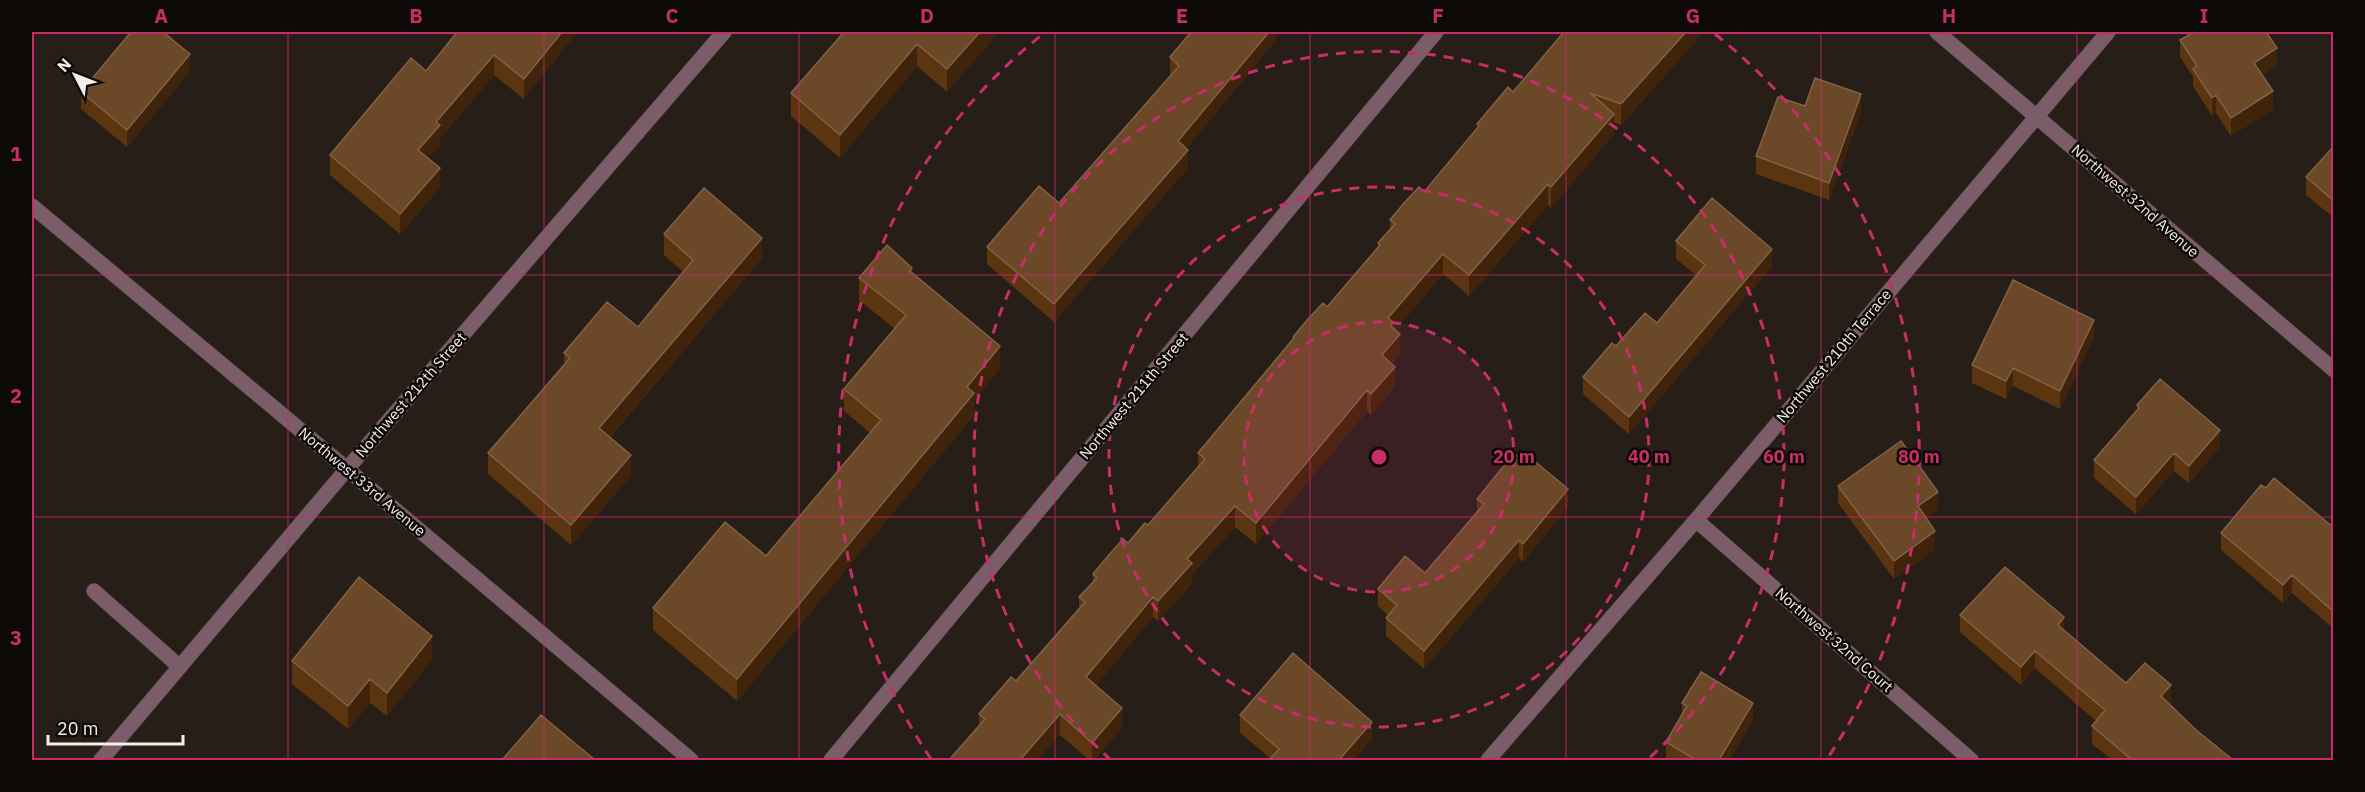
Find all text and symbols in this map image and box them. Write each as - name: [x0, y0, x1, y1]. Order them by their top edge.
- text: A: [154, 2, 168, 29]
- text: B: [409, 2, 423, 29]
- text: C: [665, 2, 679, 29]
- text: D: [920, 2, 934, 29]
- text: E: [1176, 2, 1188, 29]
- text: F: [1432, 2, 1444, 29]
- text: G: [1686, 2, 1700, 29]
- text: H: [1942, 2, 1956, 29]
- text: I: [2200, 2, 2208, 29]
- north arrow: [45, 45, 105, 105]
- text: N: [53, 54, 75, 76]
- text: 1: [10, 140, 22, 167]
- street label: Northwest 32nd Avenue: [2068, 140, 2203, 261]
- street label: Northwest 210th Terrace: [1772, 285, 1895, 426]
- street label: Northwest 212th Street: [351, 328, 470, 461]
- street label: Northwest 211th Street: [1075, 329, 1192, 463]
- text: 2: [10, 382, 22, 409]
- street label: Northwest 33rd Avenue: [295, 423, 430, 540]
- text: 20 m: [1493, 445, 1535, 468]
- text: 40 m: [1628, 445, 1670, 468]
- text: 60 m: [1763, 445, 1805, 468]
- text: 80 m: [1898, 445, 1940, 468]
- centre of rings: [1369, 447, 1389, 467]
- street label: Northwest 32nd Court: [1772, 583, 1897, 696]
- text: 3: [10, 624, 22, 651]
- scale bar: [48, 708, 183, 746]
- text: 20 m: [57, 717, 99, 740]

